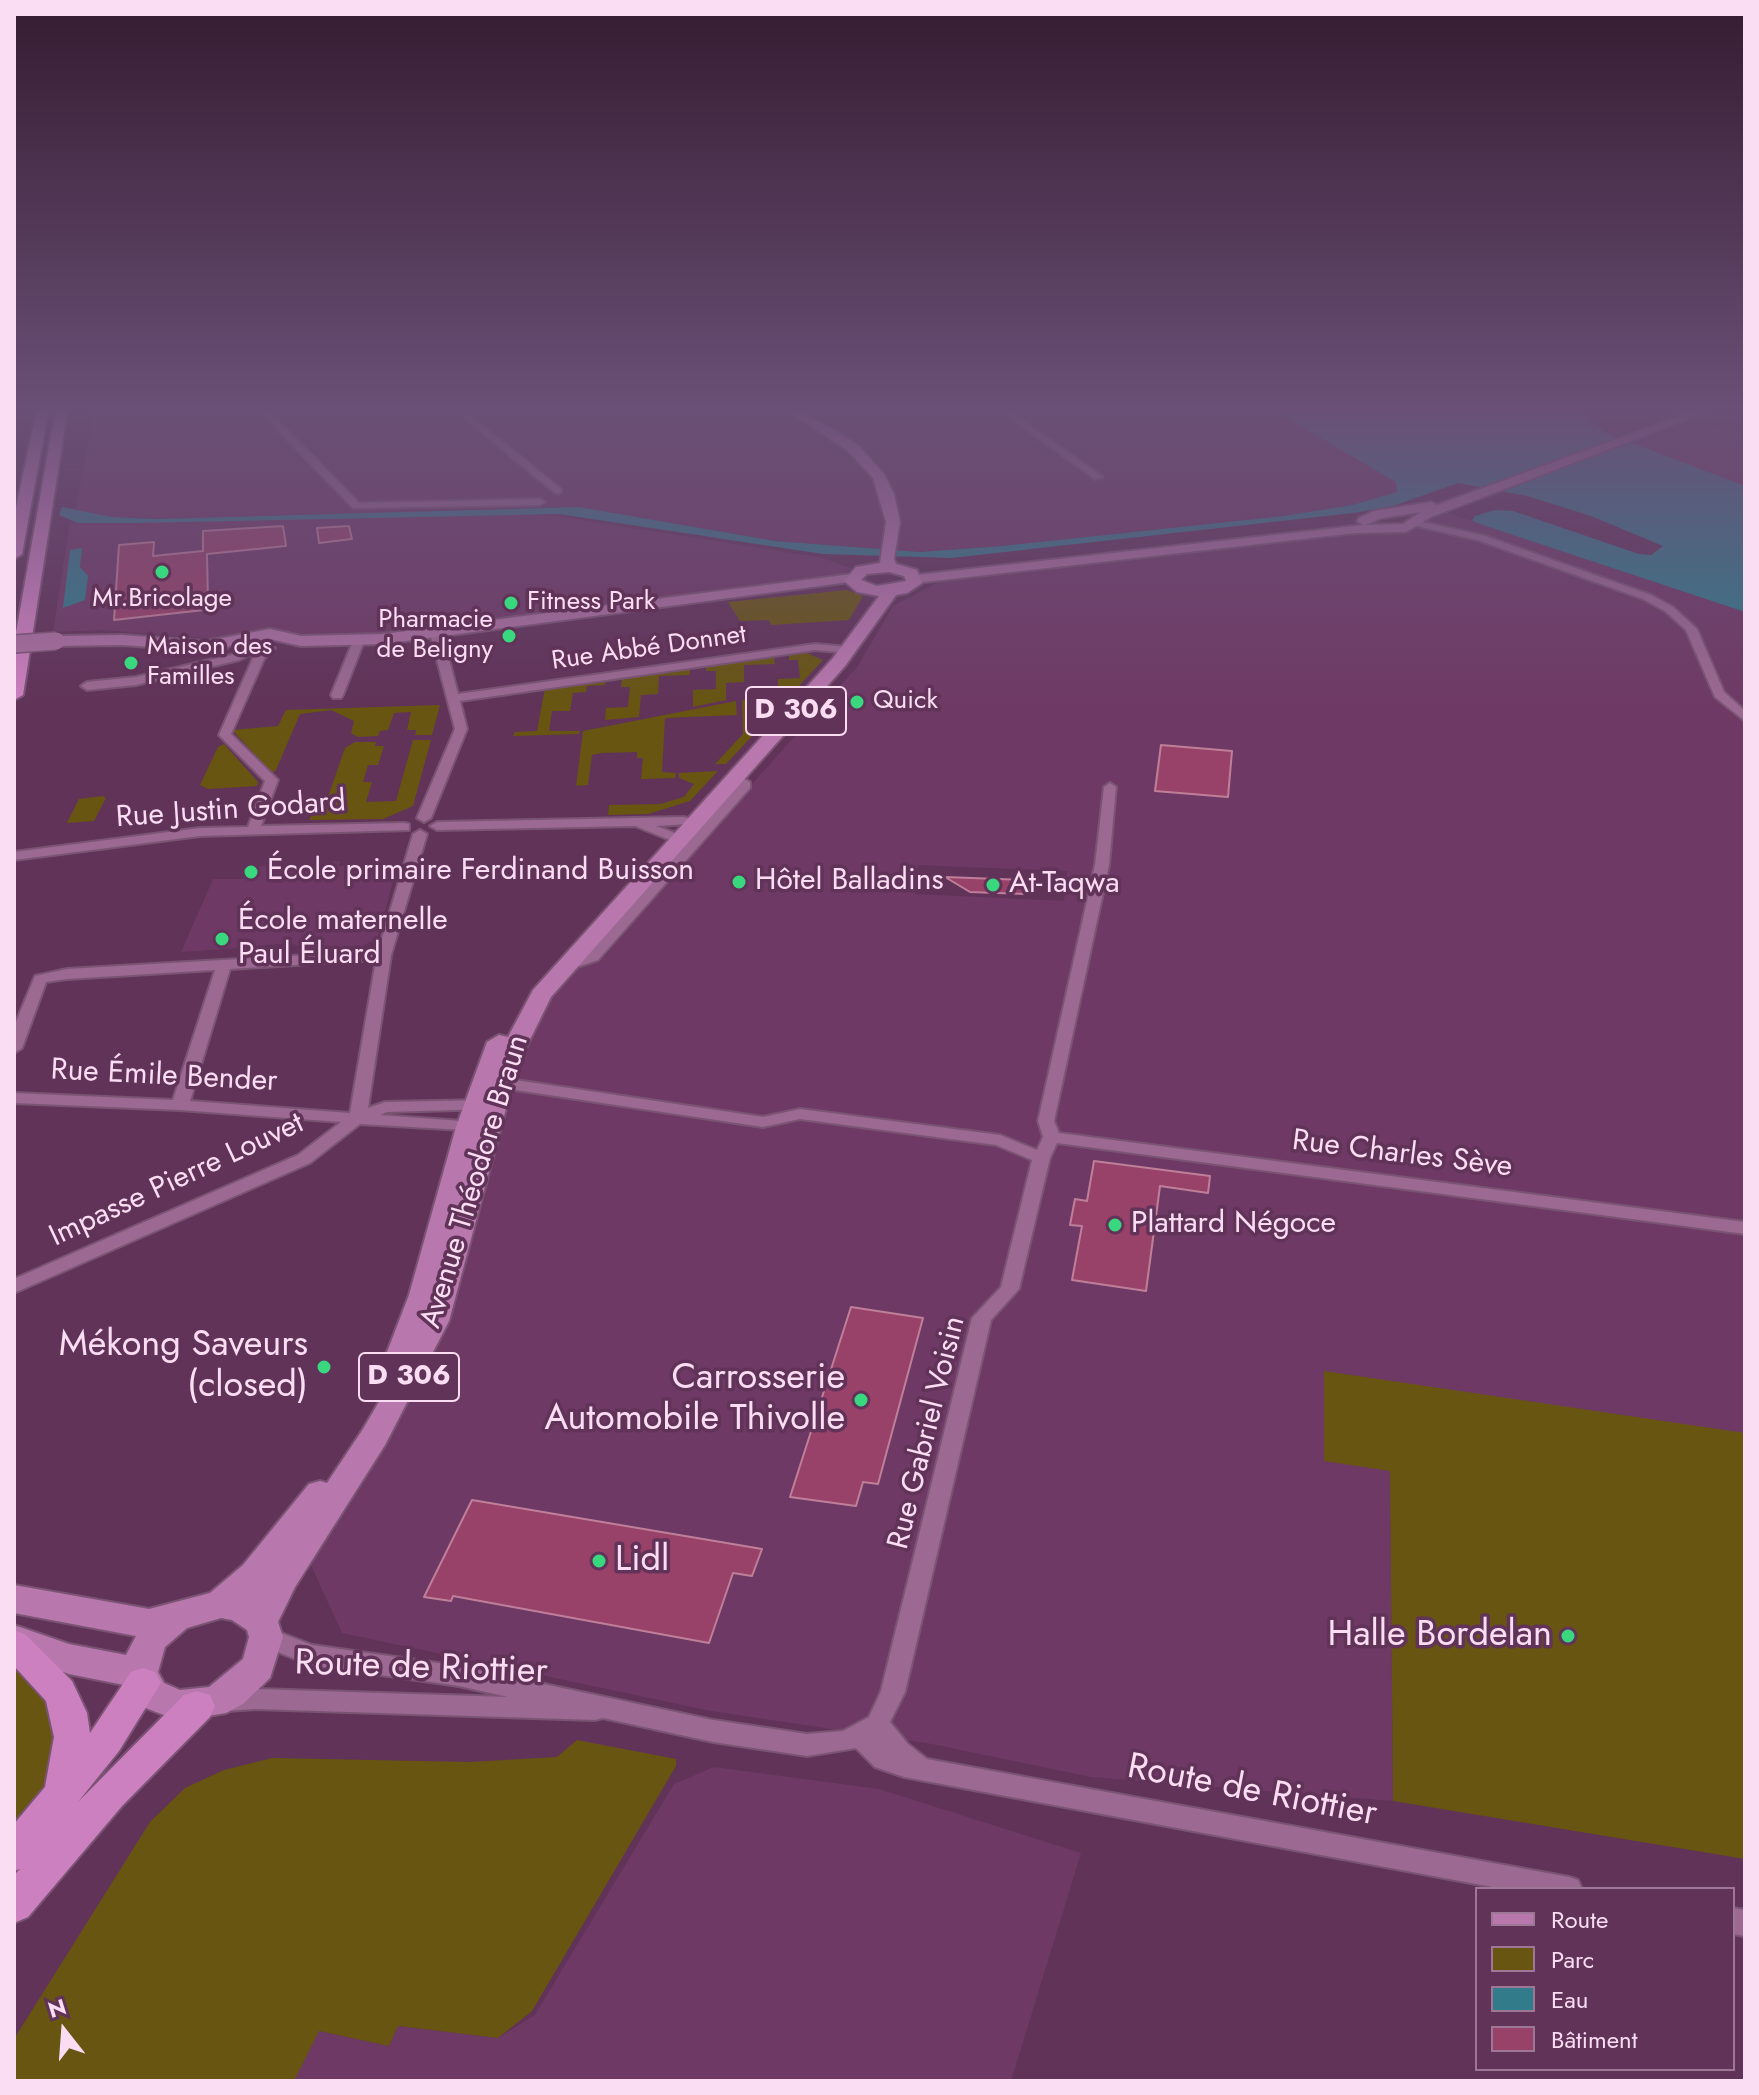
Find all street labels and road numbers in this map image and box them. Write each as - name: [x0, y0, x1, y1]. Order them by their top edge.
- street label: Rue Abbé Donnet: [550, 620, 748, 678]
- road number: D 306: [746, 687, 846, 735]
- street label: Rue Justin Godard: [115, 785, 347, 837]
- street label: Avenue Théodore Braun: [414, 1031, 538, 1333]
- street label: Rue Émile Bender: [50, 1053, 278, 1101]
- street label: Impasse Pierre Louvet: [44, 1106, 310, 1256]
- street label: Rue Charles Sève: [1290, 1124, 1514, 1186]
- street label: Rue Gabriel Voisin: [882, 1313, 974, 1553]
- road number: D 306: [359, 1353, 459, 1401]
- street label: Route de Riottier: [294, 1643, 548, 1695]
- street label: Route de Riottier: [1124, 1747, 1380, 1837]

